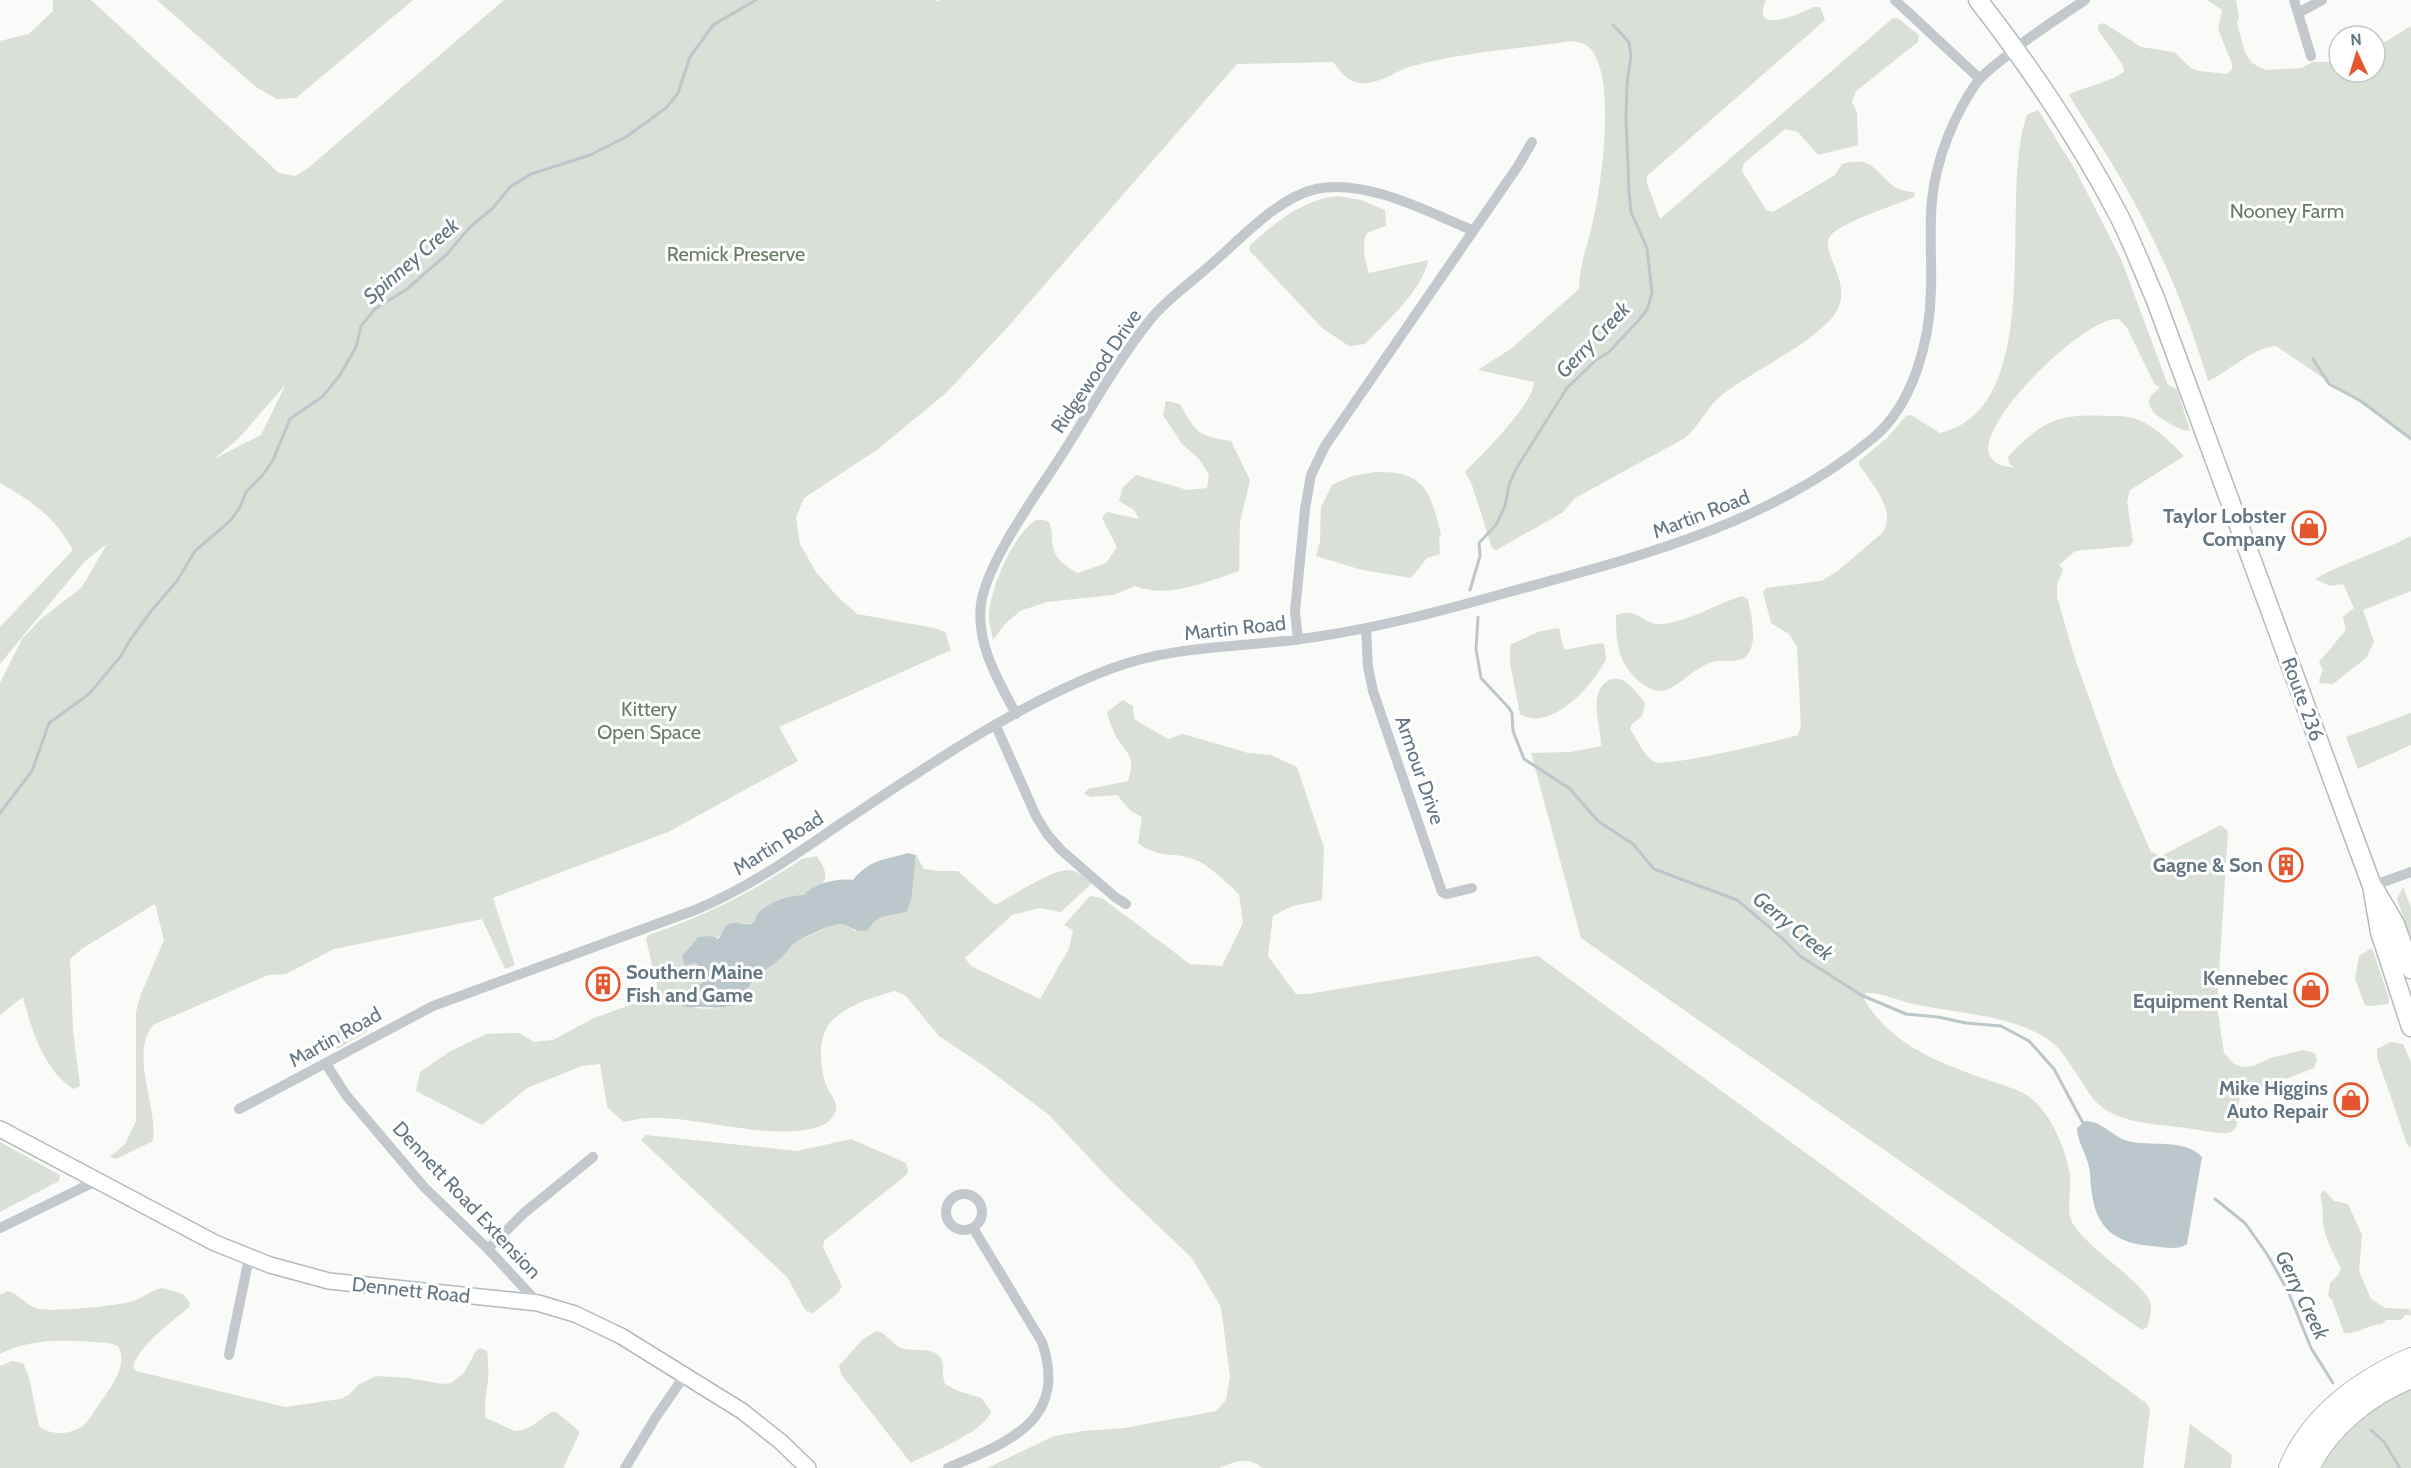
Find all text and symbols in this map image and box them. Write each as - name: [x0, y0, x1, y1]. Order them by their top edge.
- north arrow: [2327, 24, 2387, 84]
- text: N: [2350, 30, 2362, 49]
- park label: Nooney Farm: [2230, 199, 2344, 223]
- water label: Spinney Creek: [358, 212, 464, 309]
- park label: Remick Preserve: [667, 242, 805, 266]
- water label: Gerry Creek: [1550, 296, 1636, 383]
- street label: Ridgewood Drive: [1046, 304, 1146, 438]
- street label: Martin Road: [1649, 485, 1753, 543]
- place label: Taylor Lobster Company: [2163, 504, 2286, 551]
- shop icon: Taylor Lobster Company: [2291, 510, 2327, 546]
- street label: Martin Road: [1183, 611, 1287, 645]
- street label: Route 236: [2277, 654, 2329, 744]
- park label: Kittery Open Space: [597, 697, 701, 744]
- street label: Armour Drive: [1390, 713, 1450, 827]
- street label: Martin Road: [728, 806, 828, 880]
- building icon: Gagne & Son: [2268, 847, 2304, 883]
- place label: Gagne & Son: [2153, 853, 2263, 877]
- water label: Gerry Creek: [1748, 886, 1839, 966]
- place label: Southern Maine Fish and Game: [626, 960, 763, 1007]
- building icon: Southern Maine Fish and Game: [585, 966, 621, 1002]
- place label: Kennebec Equipment Rental: [2133, 966, 2288, 1013]
- shop icon: Kennebec Equipment Rental: [2293, 972, 2329, 1008]
- street label: Martin Road: [285, 1002, 385, 1072]
- place label: Mike Higgins Auto Repair: [2219, 1076, 2328, 1123]
- shop icon: Mike Higgins Auto Repair: [2333, 1082, 2369, 1118]
- street label: Dennett Road Extension: [388, 1116, 546, 1284]
- water label: Gerry Creek: [2270, 1246, 2335, 1344]
- street label: Dennett Road: [351, 1272, 471, 1308]

